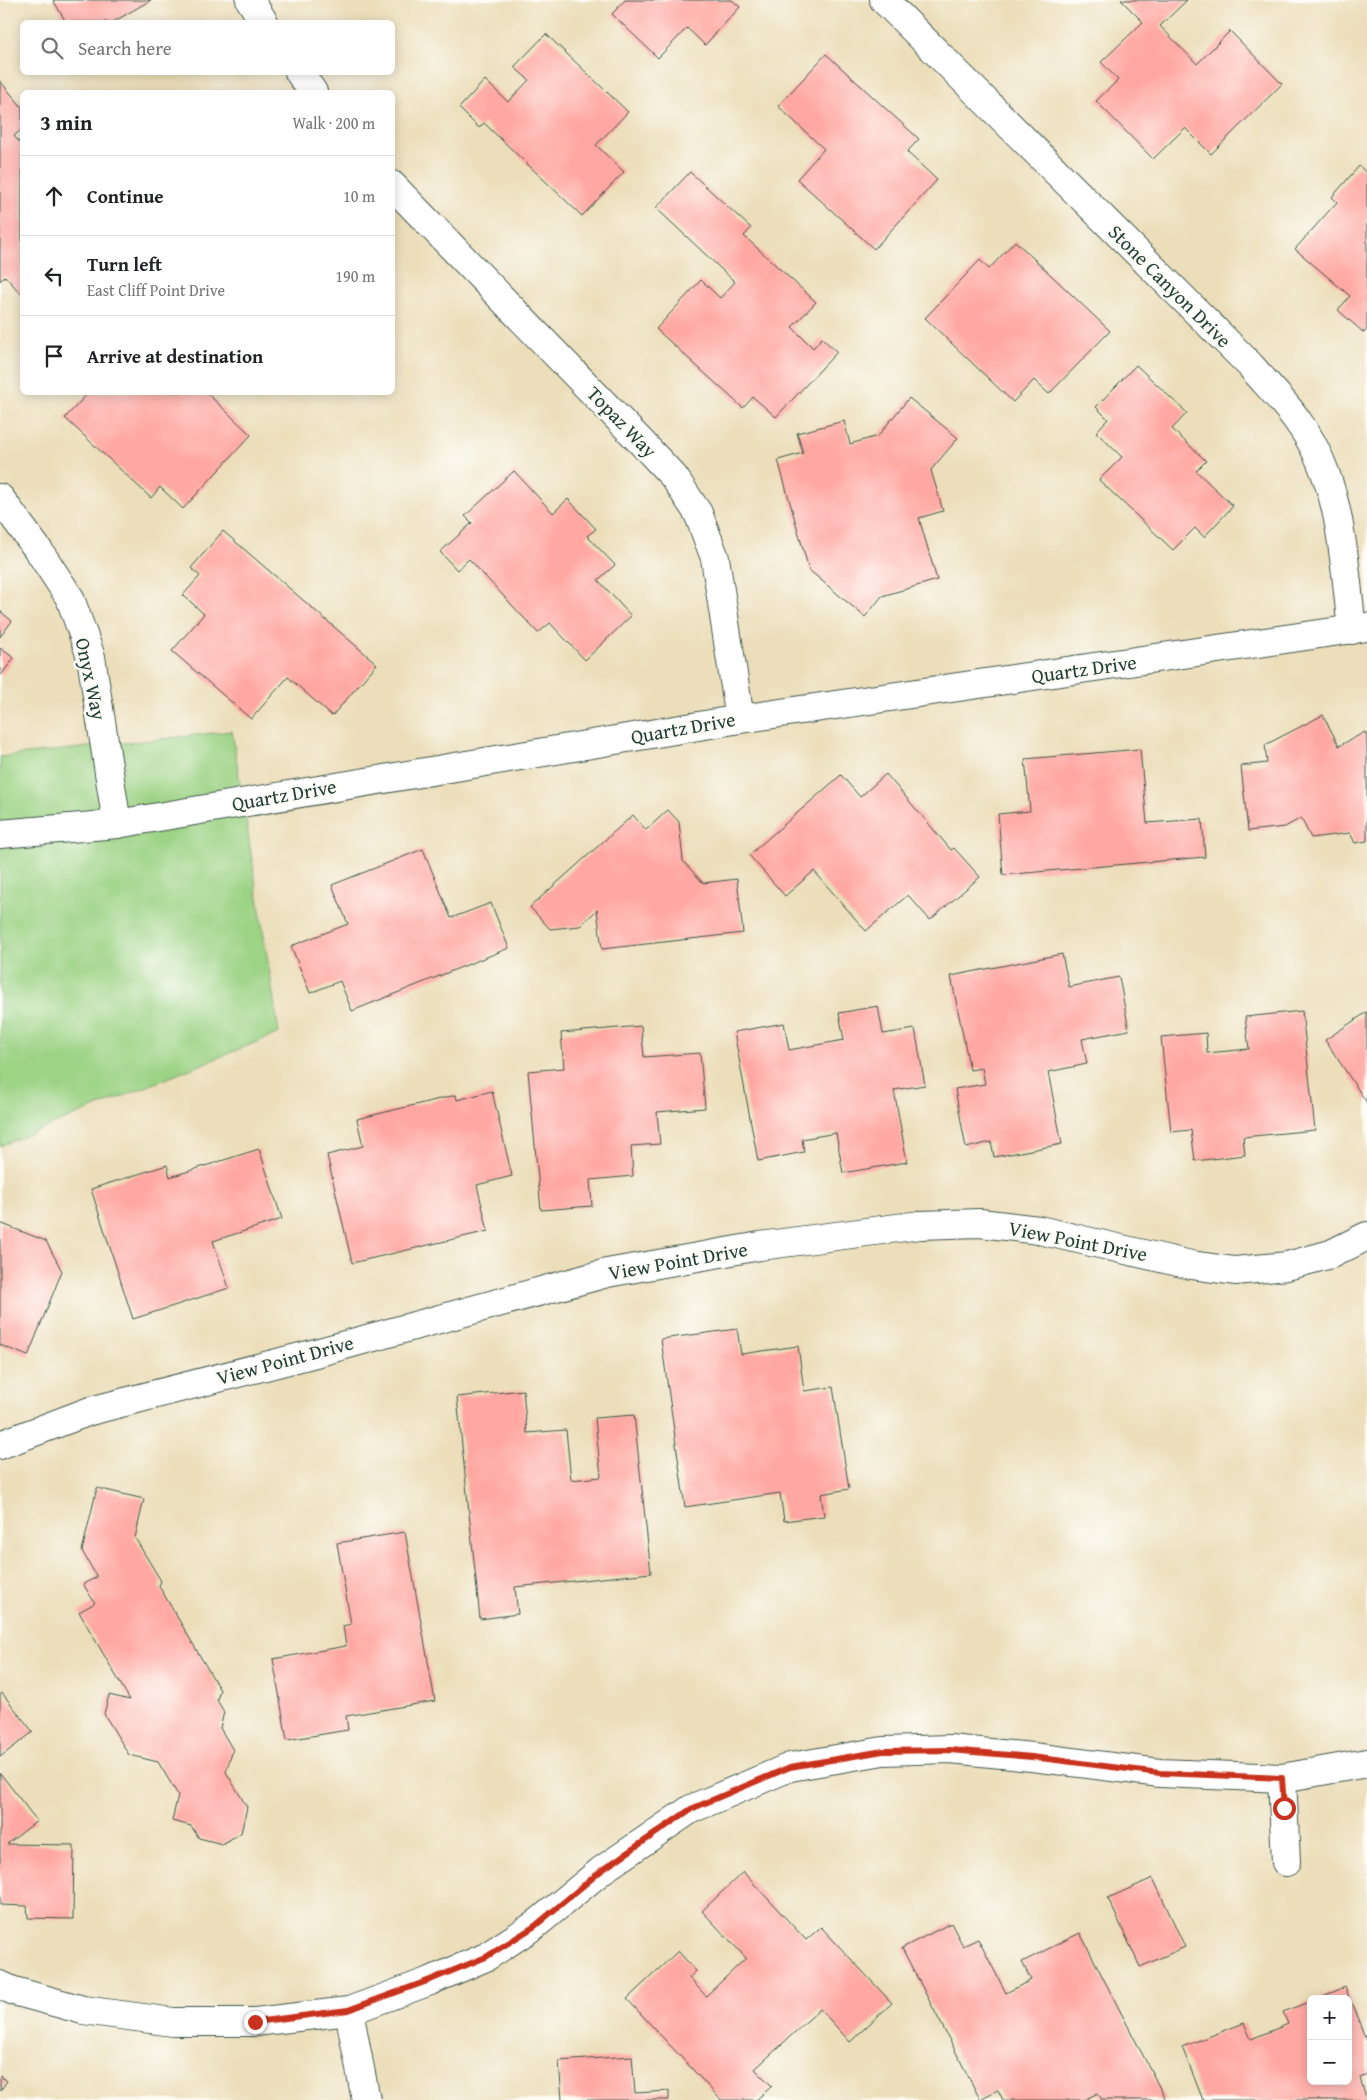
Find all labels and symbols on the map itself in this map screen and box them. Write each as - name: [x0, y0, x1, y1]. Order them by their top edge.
- street label: Stone Canyon Drive: [1102, 217, 1239, 354]
- street label: Topaz Way: [581, 379, 664, 464]
- street label: Onyx Way: [69, 635, 114, 723]
- street label: Quartz Drive: [1030, 647, 1138, 690]
- street label: Quartz Drive: [628, 704, 738, 751]
- street label: Quartz Drive: [229, 771, 339, 818]
- street label: View Point Drive: [1006, 1213, 1150, 1268]
- street label: View Point Drive: [606, 1234, 750, 1287]
- street label: View Point Drive: [213, 1327, 357, 1392]
- route start: [1273, 1797, 1296, 1820]
- route end: [244, 2011, 267, 2034]

